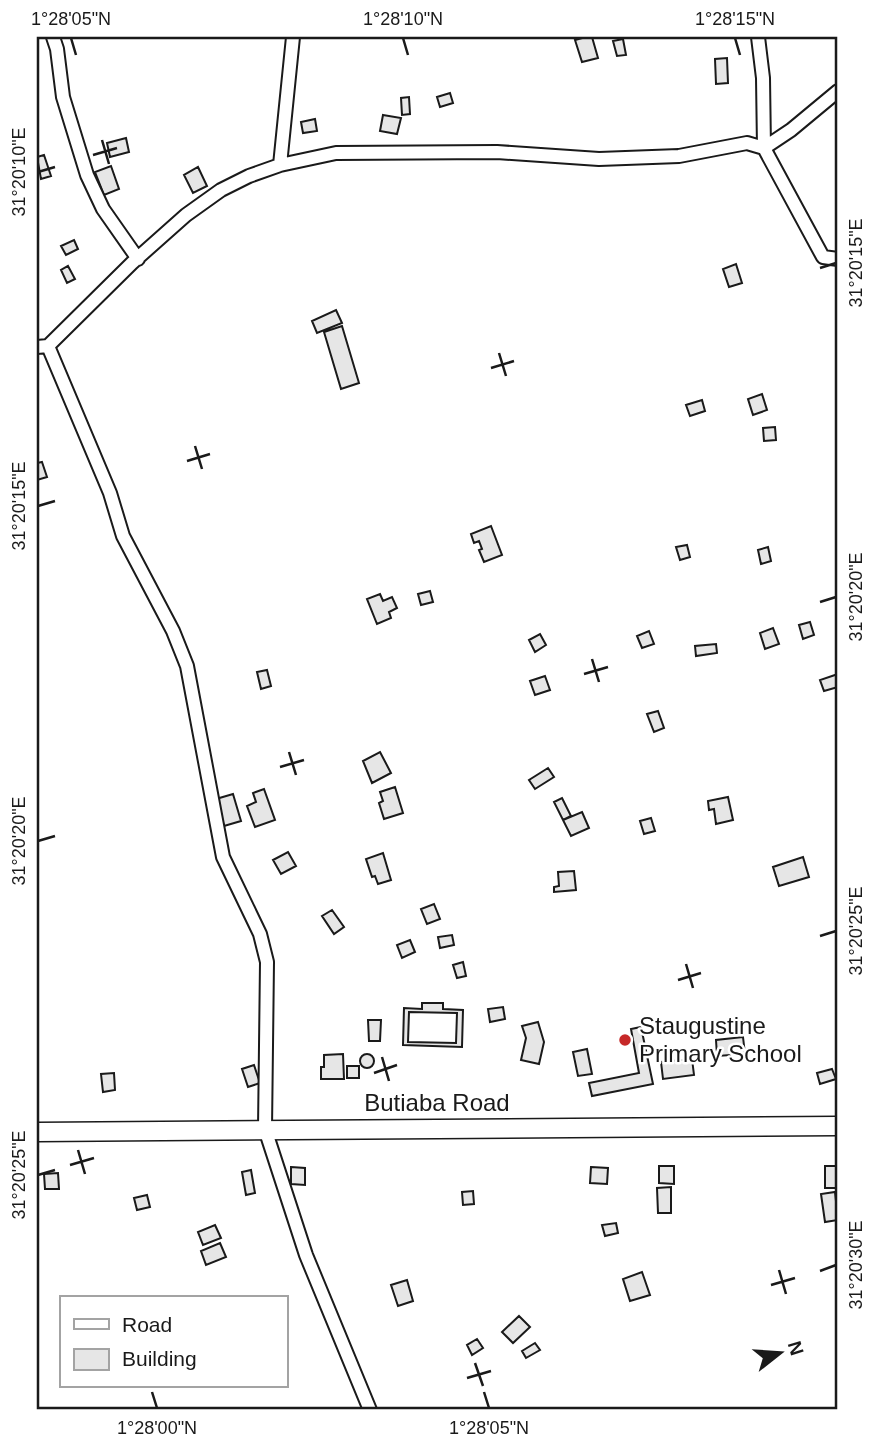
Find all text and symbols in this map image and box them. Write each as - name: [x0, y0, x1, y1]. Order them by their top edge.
- text: 1°28'05"N: [31, 9, 111, 29]
- text: 1°28'10"N: [363, 9, 443, 29]
- text: 1°28'15"N: [695, 9, 775, 29]
- text: 31°20'10"E: [9, 127, 29, 217]
- text: 31°20'15"E: [846, 218, 866, 308]
- text: 31°20'15"E: [9, 461, 29, 551]
- text: 31°20'20"E: [846, 552, 866, 642]
- text: 31°20'20"E: [9, 796, 29, 886]
- text: 31°20'25"E: [846, 886, 866, 976]
- place label: Staugustine Primary School: [639, 1012, 802, 1067]
- marker: Staugustine Primary School: [617, 1032, 633, 1048]
- street label: Butiaba Road: [364, 1089, 510, 1116]
- text: 31°20'25"E: [9, 1130, 29, 1220]
- text: 31°20'30"E: [846, 1220, 866, 1310]
- legend: [60, 1296, 287, 1388]
- text: Road: [122, 1313, 172, 1336]
- north arrow: [746, 1318, 816, 1388]
- text: N: [784, 1339, 808, 1358]
- text: Building: [122, 1347, 197, 1370]
- text: 1°28'00"N: [117, 1418, 197, 1438]
- text: 1°28'05"N: [449, 1418, 529, 1438]

